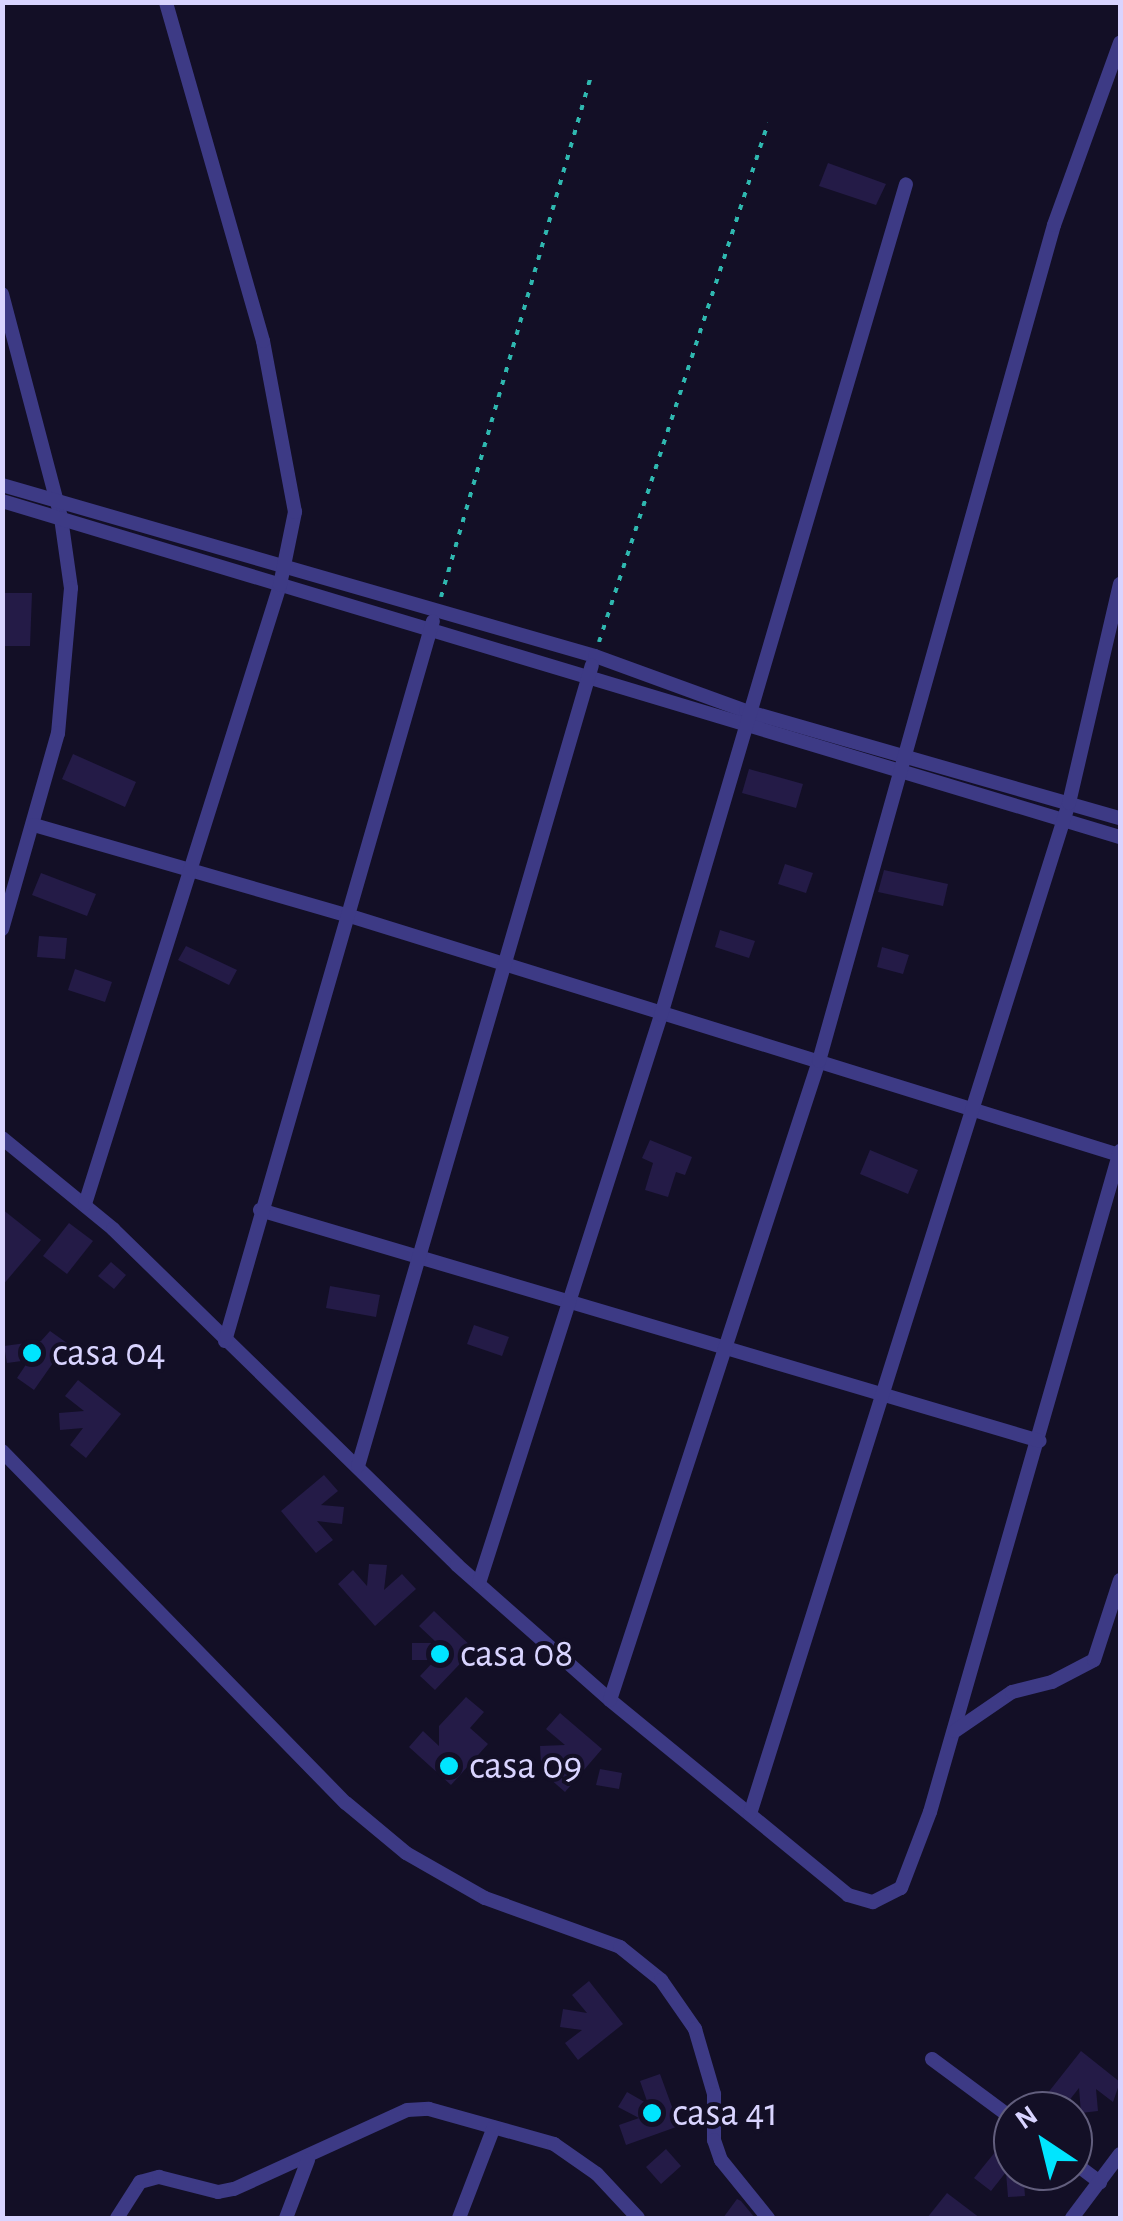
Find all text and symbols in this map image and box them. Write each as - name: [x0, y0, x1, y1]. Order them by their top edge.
- place label: casa 04: [52, 1329, 166, 1377]
- marker: casa 04: [21, 1342, 43, 1364]
- place label: casa 08: [460, 1630, 573, 1678]
- marker: casa 08: [429, 1643, 451, 1665]
- place label: casa 09: [469, 1742, 582, 1790]
- marker: casa 09: [438, 1755, 460, 1777]
- place label: casa 41: [672, 2089, 778, 2137]
- north arrow: [993, 2091, 1093, 2191]
- text: N: [1011, 2101, 1043, 2135]
- marker: casa 41: [641, 2102, 663, 2124]

